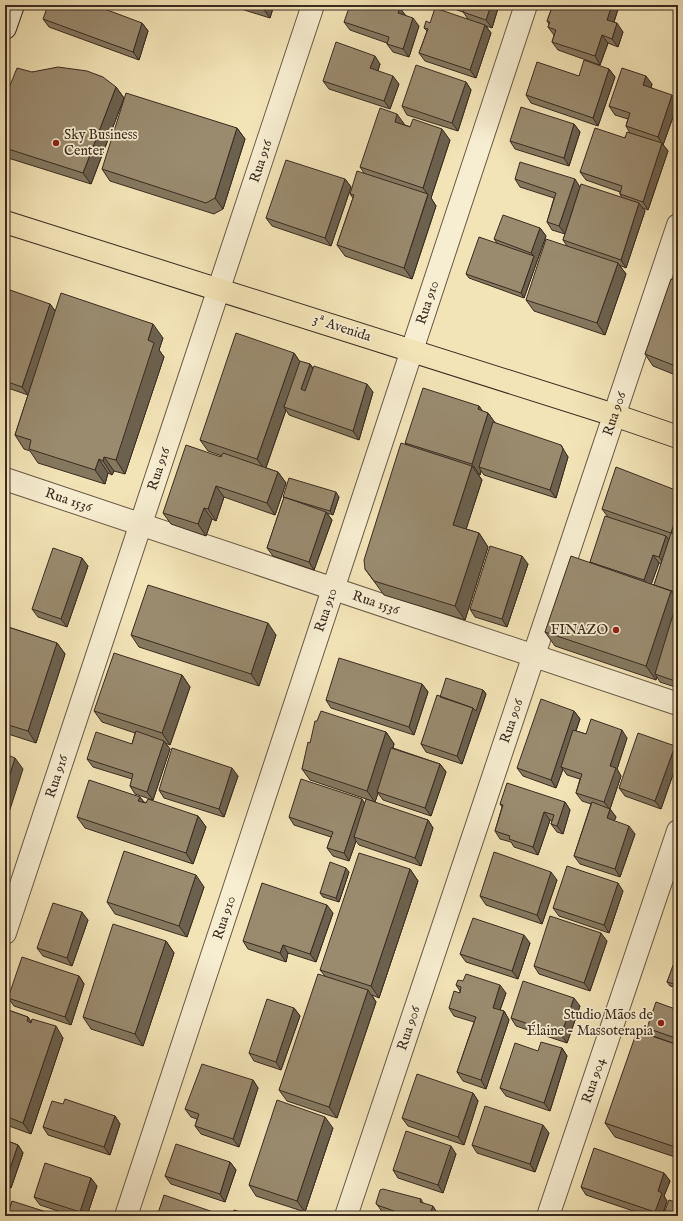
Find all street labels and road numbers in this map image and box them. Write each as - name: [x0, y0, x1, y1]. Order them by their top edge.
- street label: Rua 916: [246, 137, 277, 185]
- street label: Rua 910: [412, 278, 443, 327]
- street label: 3ª Avenida: [311, 310, 374, 346]
- street label: Rua 906: [599, 388, 631, 438]
- street label: Rua 916: [144, 444, 175, 493]
- street label: Rua 1536: [43, 484, 95, 517]
- street label: Rua 910: [310, 586, 342, 634]
- street label: Rua 1536: [350, 587, 403, 620]
- street label: Rua 906: [496, 695, 528, 746]
- street label: Rua 916: [41, 752, 73, 800]
- street label: Rua 910: [209, 893, 240, 942]
- street label: Rua 906: [393, 1003, 425, 1053]
- street label: Rua 904: [578, 1055, 610, 1106]

